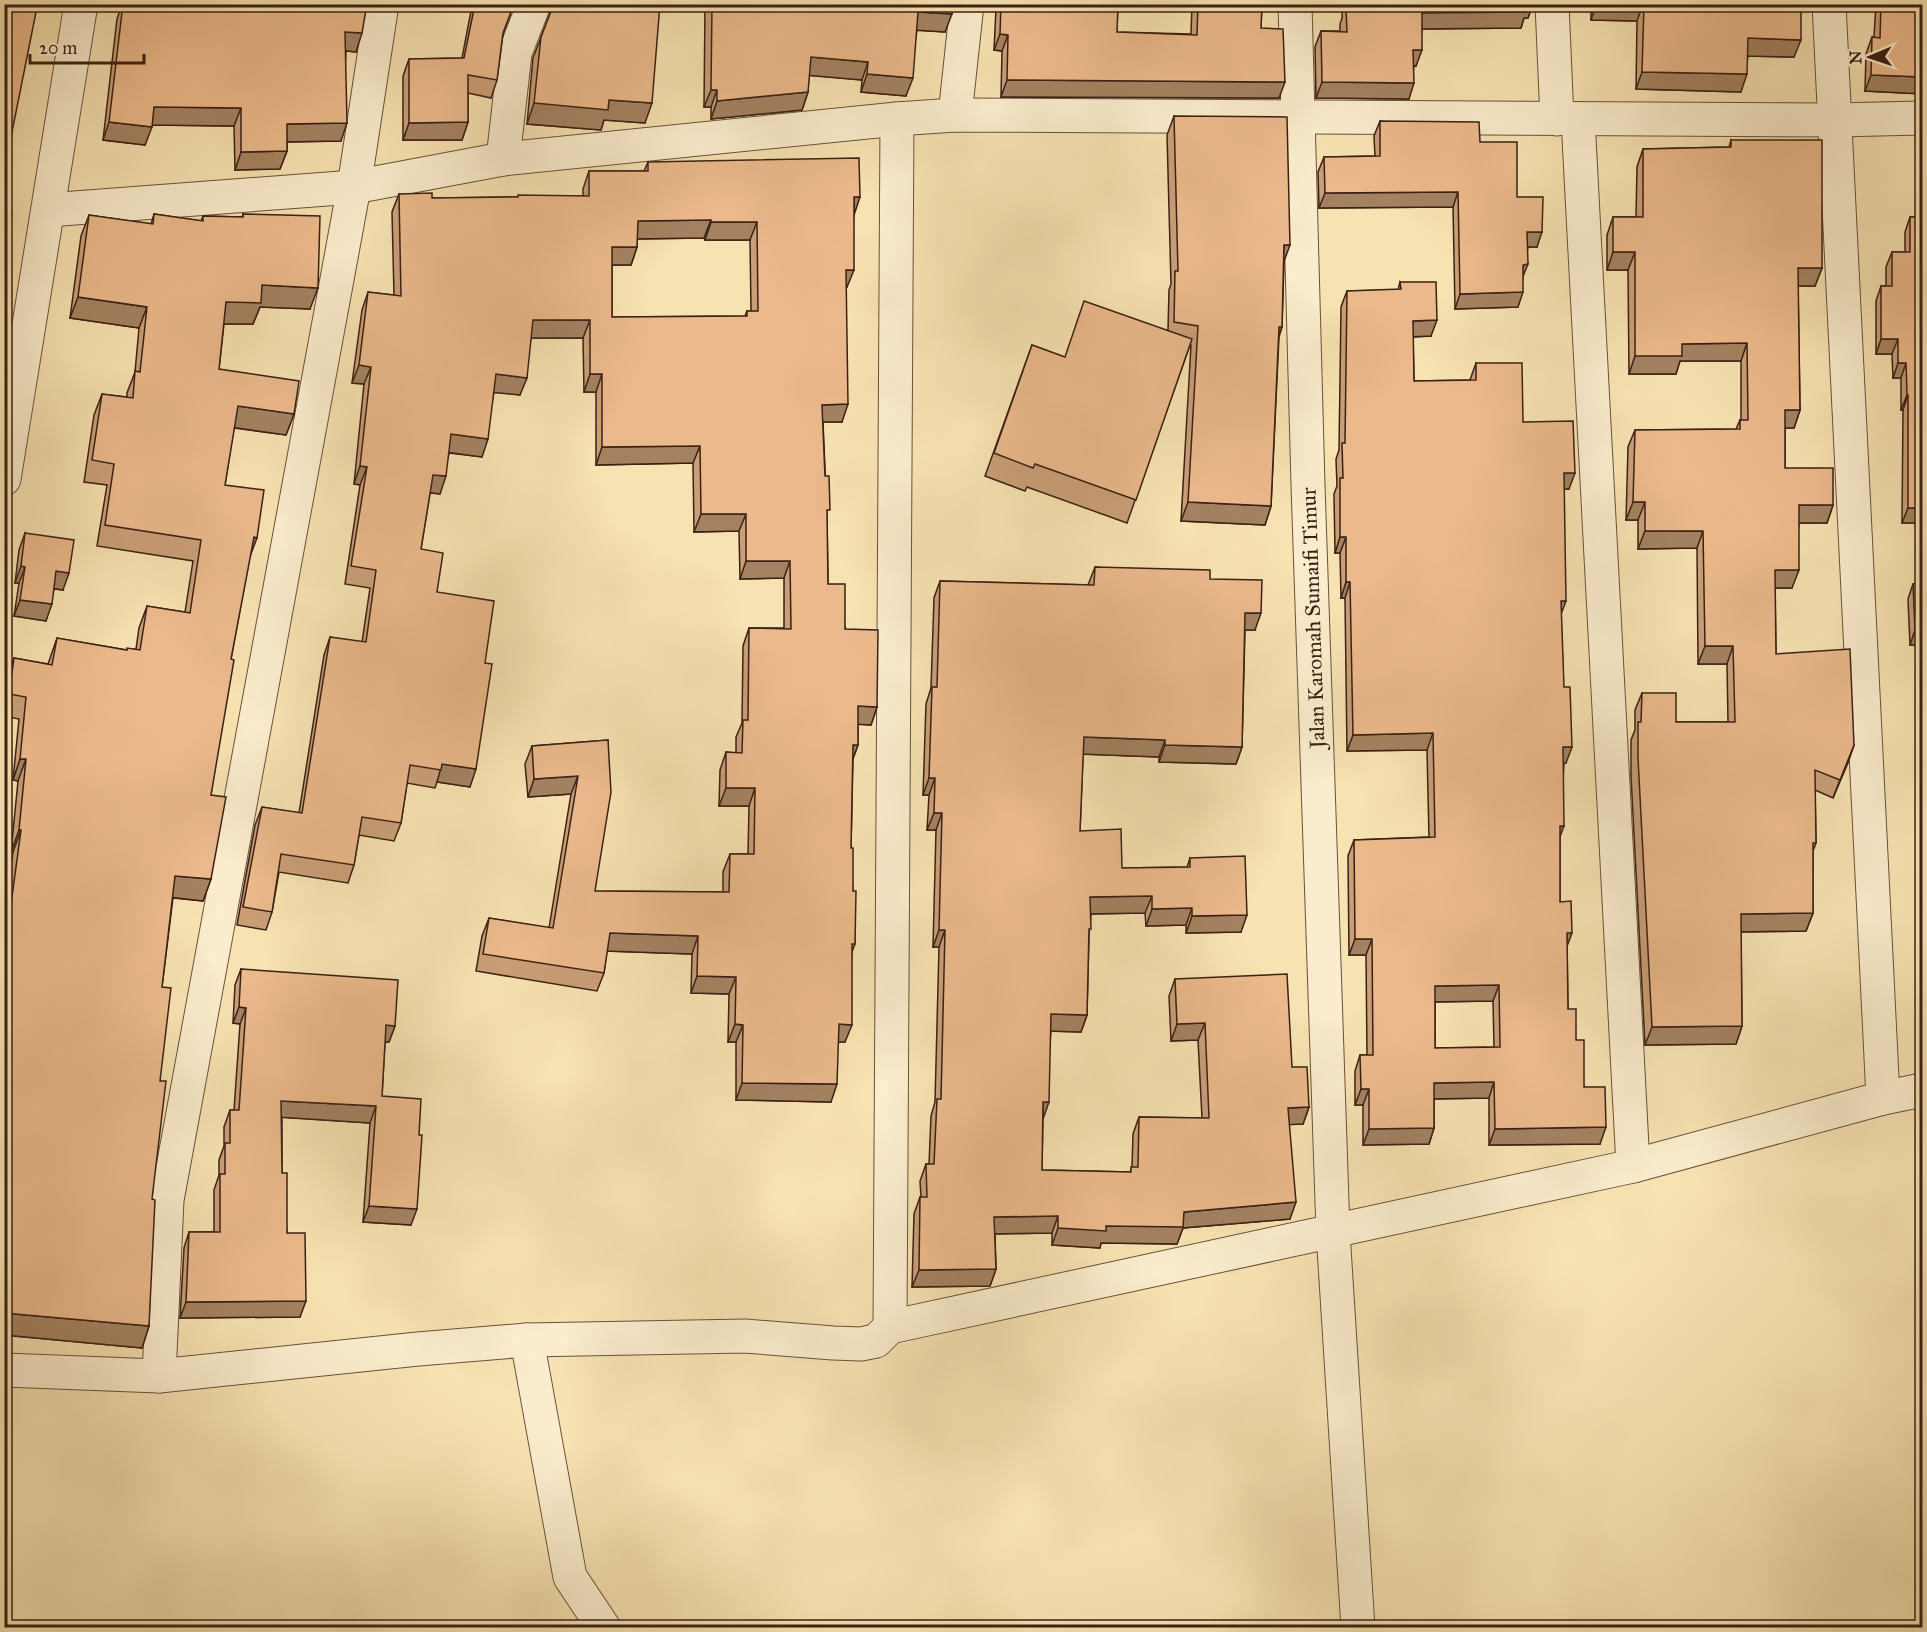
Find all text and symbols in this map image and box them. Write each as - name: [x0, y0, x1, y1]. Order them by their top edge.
- scale bar: [30, 27, 144, 65]
- north arrow: [1840, 27, 1900, 87]
- text: 20 m: [39, 37, 77, 59]
- text: N: [1846, 50, 1865, 65]
- street label: Jalan Karomah Sumaifi Timur: [1295, 487, 1331, 751]

